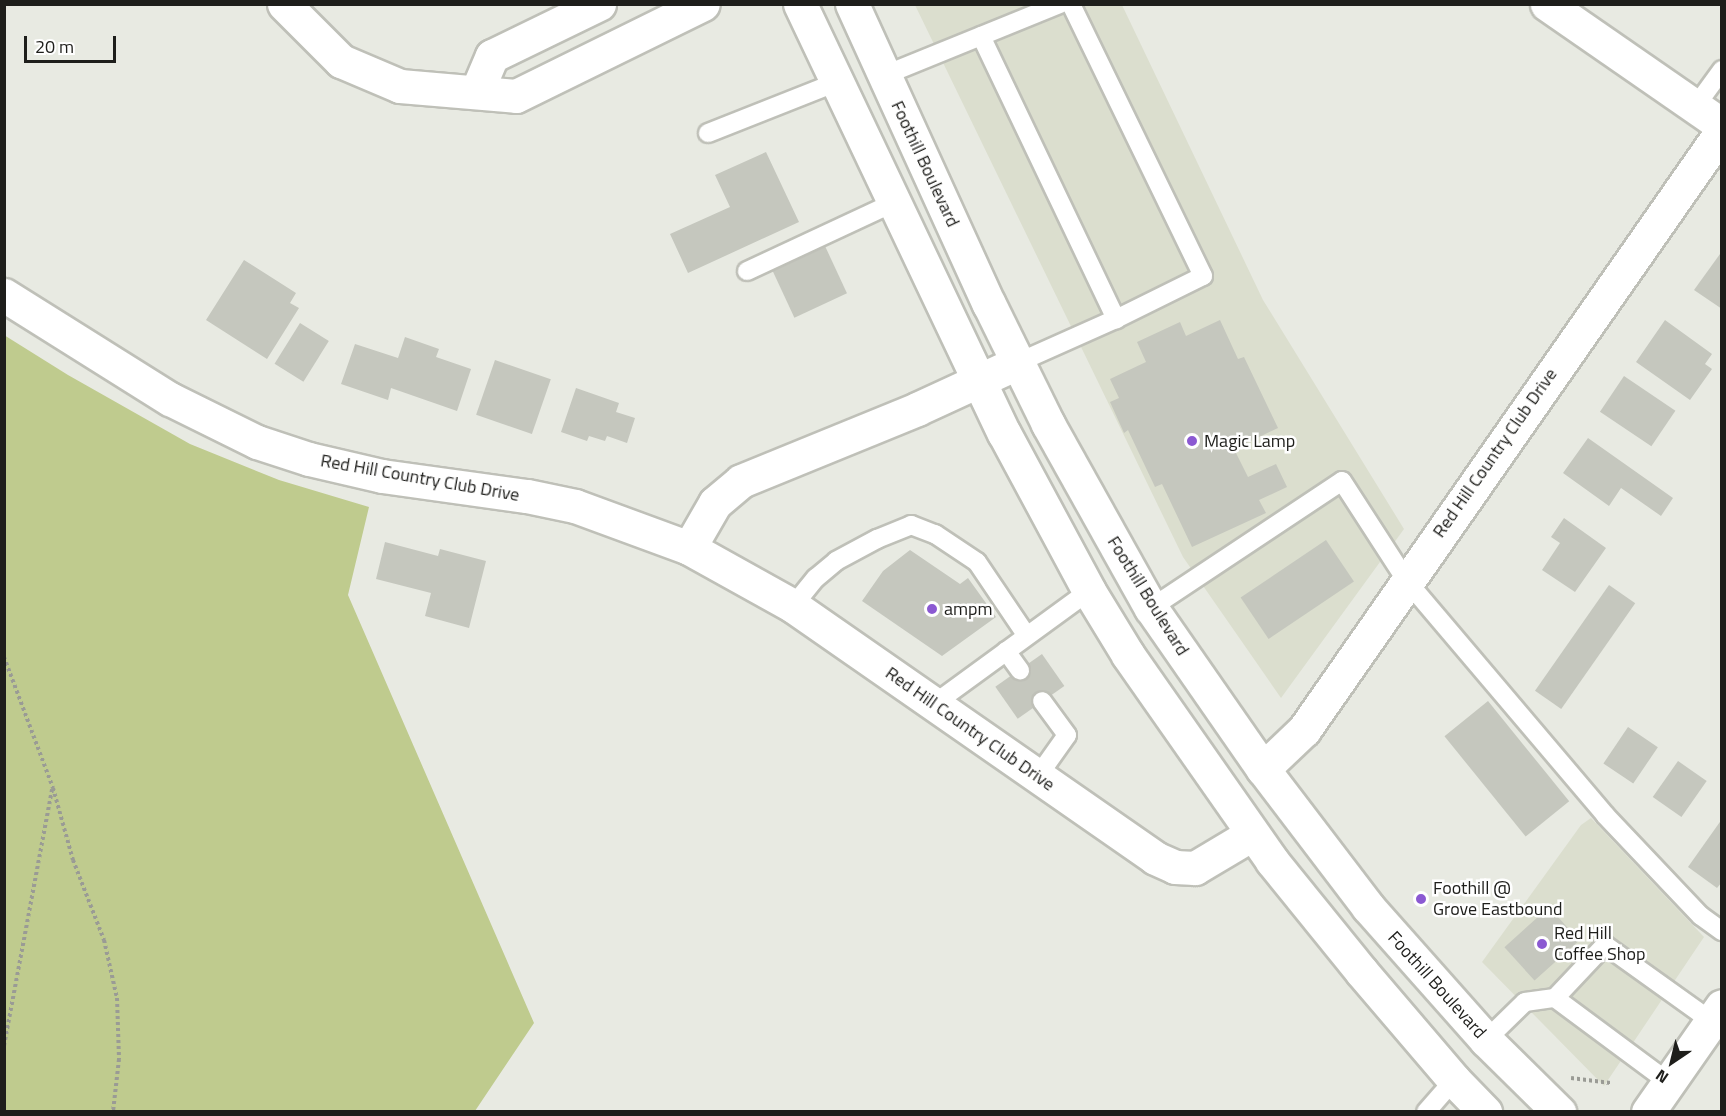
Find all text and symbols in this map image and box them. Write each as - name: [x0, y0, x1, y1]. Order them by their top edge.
- scale bar: [27, 24, 118, 62]
- text: 20 m: [35, 33, 74, 60]
- street label: Foothill Boulevard: [886, 98, 964, 230]
- street label: Red Hill Country Club Drive: [1428, 364, 1562, 542]
- place label: Magic Lamp: [1204, 430, 1295, 452]
- marker: Magic Lamp: [1185, 434, 1199, 448]
- street label: Red Hill Country Club Drive: [319, 450, 521, 506]
- street label: Foothill Boulevard: [1103, 532, 1193, 660]
- place label: ampm: [944, 598, 993, 620]
- marker: ampm: [925, 602, 939, 616]
- street label: Red Hill Country Club Drive: [881, 662, 1059, 796]
- place label: Foothill @ Grove Eastbound: [1433, 878, 1562, 920]
- marker: Foothill @ Grove Eastbound: [1414, 892, 1428, 906]
- place label: Red Hill Coffee Shop: [1554, 923, 1645, 966]
- street label: Foothill Boulevard: [1383, 927, 1491, 1043]
- marker: Red Hill Coffee Shop: [1535, 937, 1549, 951]
- north arrow: [1642, 1032, 1702, 1092]
- text: N: [1650, 1064, 1673, 1090]

